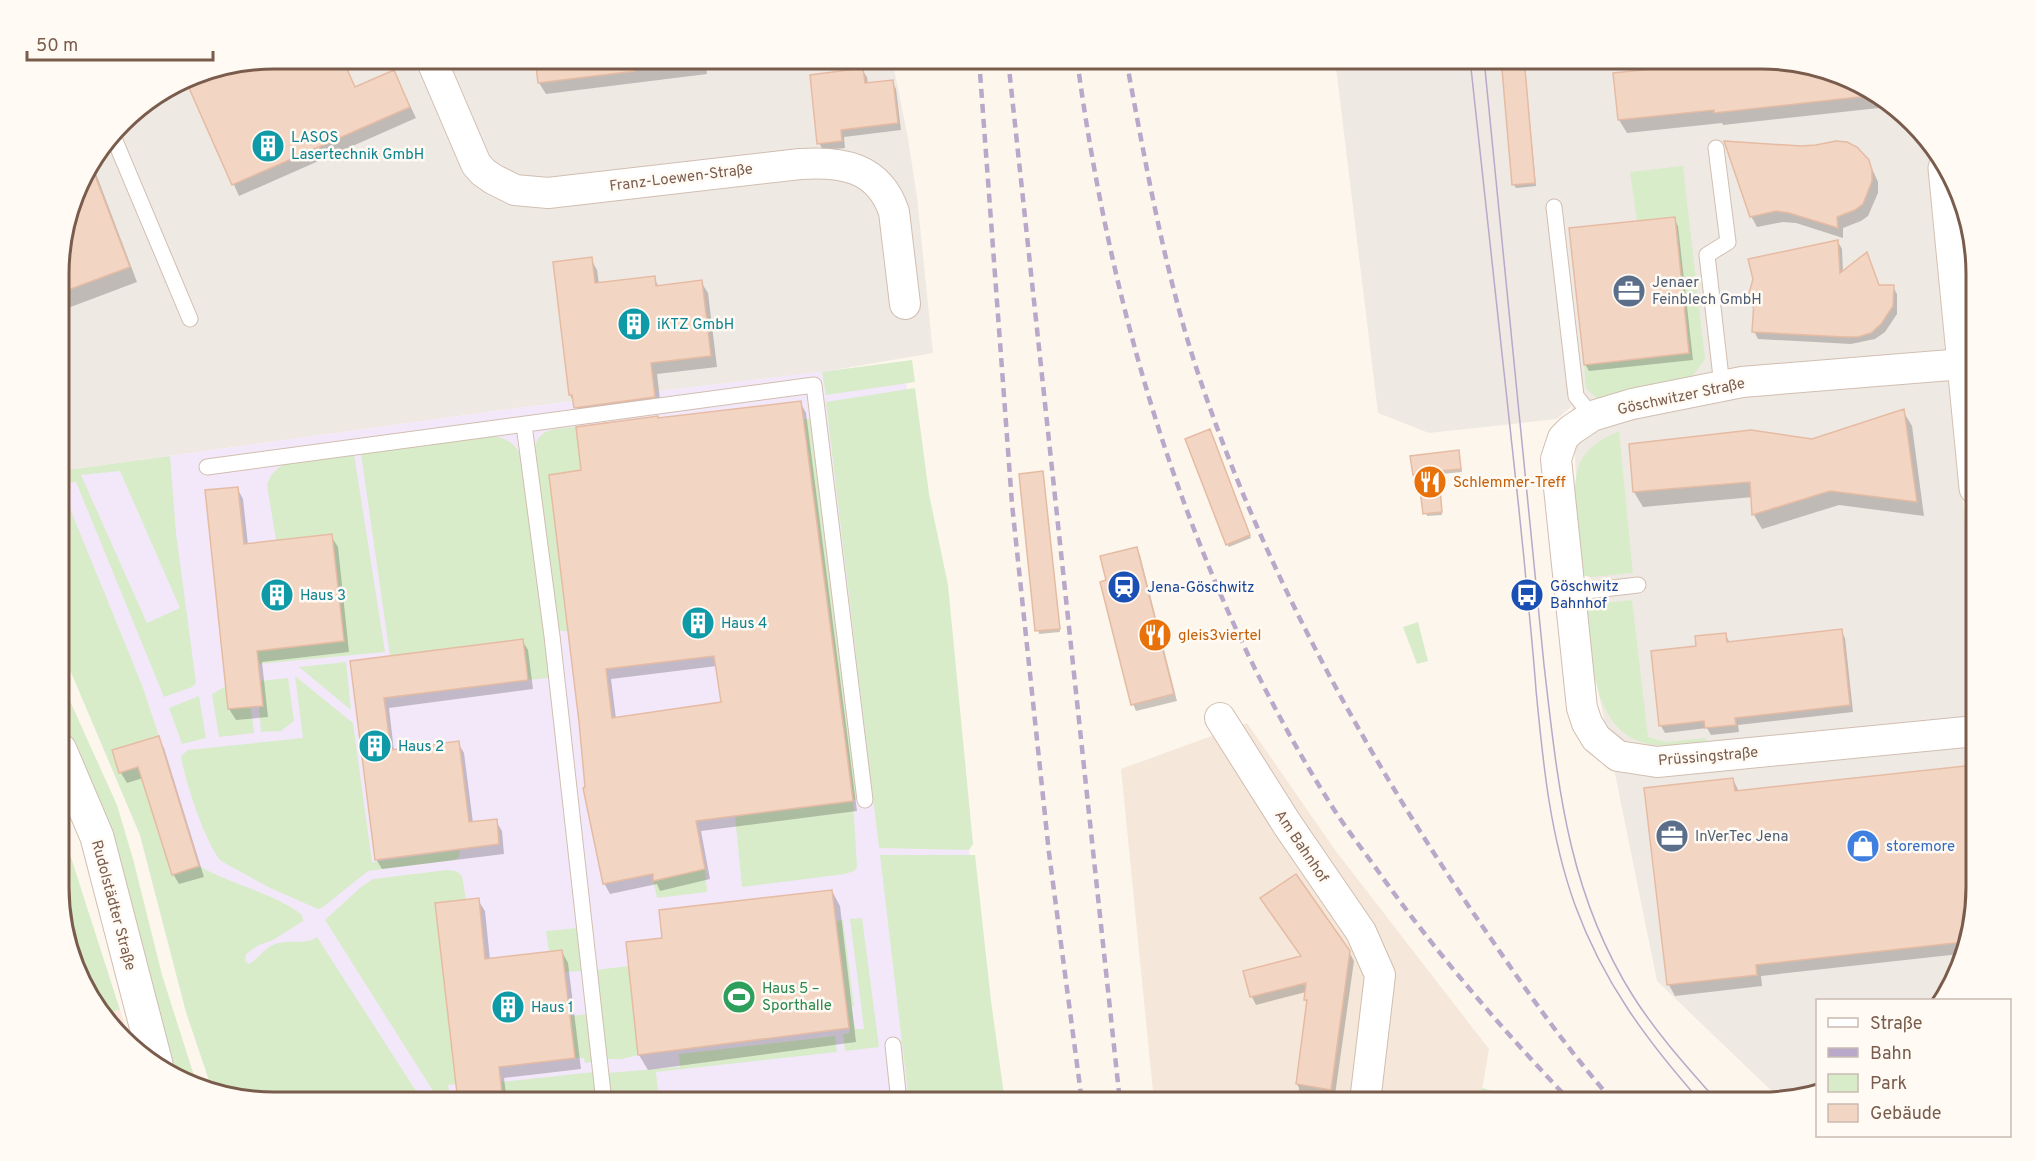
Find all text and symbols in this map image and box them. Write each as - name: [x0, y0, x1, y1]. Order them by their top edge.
- scale bar: [27, 24, 213, 62]
- text: 50 m: [36, 35, 78, 58]
- building icon: LASOS Lasertechnik GmbH: [250, 128, 286, 164]
- place label: LASOS Lasertechnik GmbH: [291, 129, 424, 165]
- street label: Franz-Loewen-Straße: [608, 160, 754, 197]
- office icon: Jenaer Feinblech GmbH: [1611, 273, 1647, 309]
- place label: Jenaer Feinblech GmbH: [1652, 274, 1762, 310]
- building icon: iKTZ GmbH: [616, 306, 652, 342]
- place label: iKTZ GmbH: [657, 316, 734, 335]
- street label: Göschwitzer Straße: [1616, 375, 1747, 420]
- restaurant icon: Schlemmer-Treff: [1412, 464, 1448, 500]
- place label: Schlemmer-Treff: [1453, 474, 1566, 493]
- station icon: Jena-Göschwitz: [1106, 569, 1142, 605]
- building icon: Haus 3: [259, 577, 295, 613]
- bus stop icon: Göschwitz Bahnhof: [1509, 577, 1545, 613]
- place label: Göschwitz Bahnhof: [1550, 578, 1619, 614]
- place label: Jena-Göschwitz: [1147, 579, 1255, 598]
- place label: Haus 3: [300, 587, 346, 606]
- building icon: Haus 4: [680, 605, 716, 641]
- place label: Haus 4: [721, 615, 767, 634]
- restaurant icon: gleis3viertel: [1137, 617, 1173, 653]
- place label: gleis3viertel: [1178, 627, 1261, 646]
- building icon: Haus 2: [357, 728, 393, 764]
- place label: Haus 2: [398, 738, 444, 757]
- street label: Prüssingstraße: [1657, 744, 1759, 771]
- street label: Am Bahnhof: [1270, 807, 1332, 887]
- office icon: InVerTec Jena: [1654, 818, 1690, 854]
- place label: InVerTec Jena: [1695, 828, 1788, 847]
- shop icon: storemore: [1845, 828, 1881, 864]
- street label: Rudolstädter Straße: [86, 838, 139, 973]
- place label: storemore: [1886, 838, 1955, 857]
- sports icon: Haus 5 – Sporthalle: [721, 979, 757, 1015]
- place label: Haus 5 – Sporthalle: [762, 980, 832, 1016]
- building icon: Haus 1: [490, 989, 526, 1025]
- place label: Haus 1: [531, 999, 574, 1018]
- legend: [1816, 999, 2011, 1137]
- text: Straße: [1870, 1013, 1922, 1036]
- text: Bahn: [1870, 1043, 1912, 1066]
- text: Park: [1870, 1073, 1907, 1096]
- text: Gebäude: [1870, 1103, 1942, 1126]

